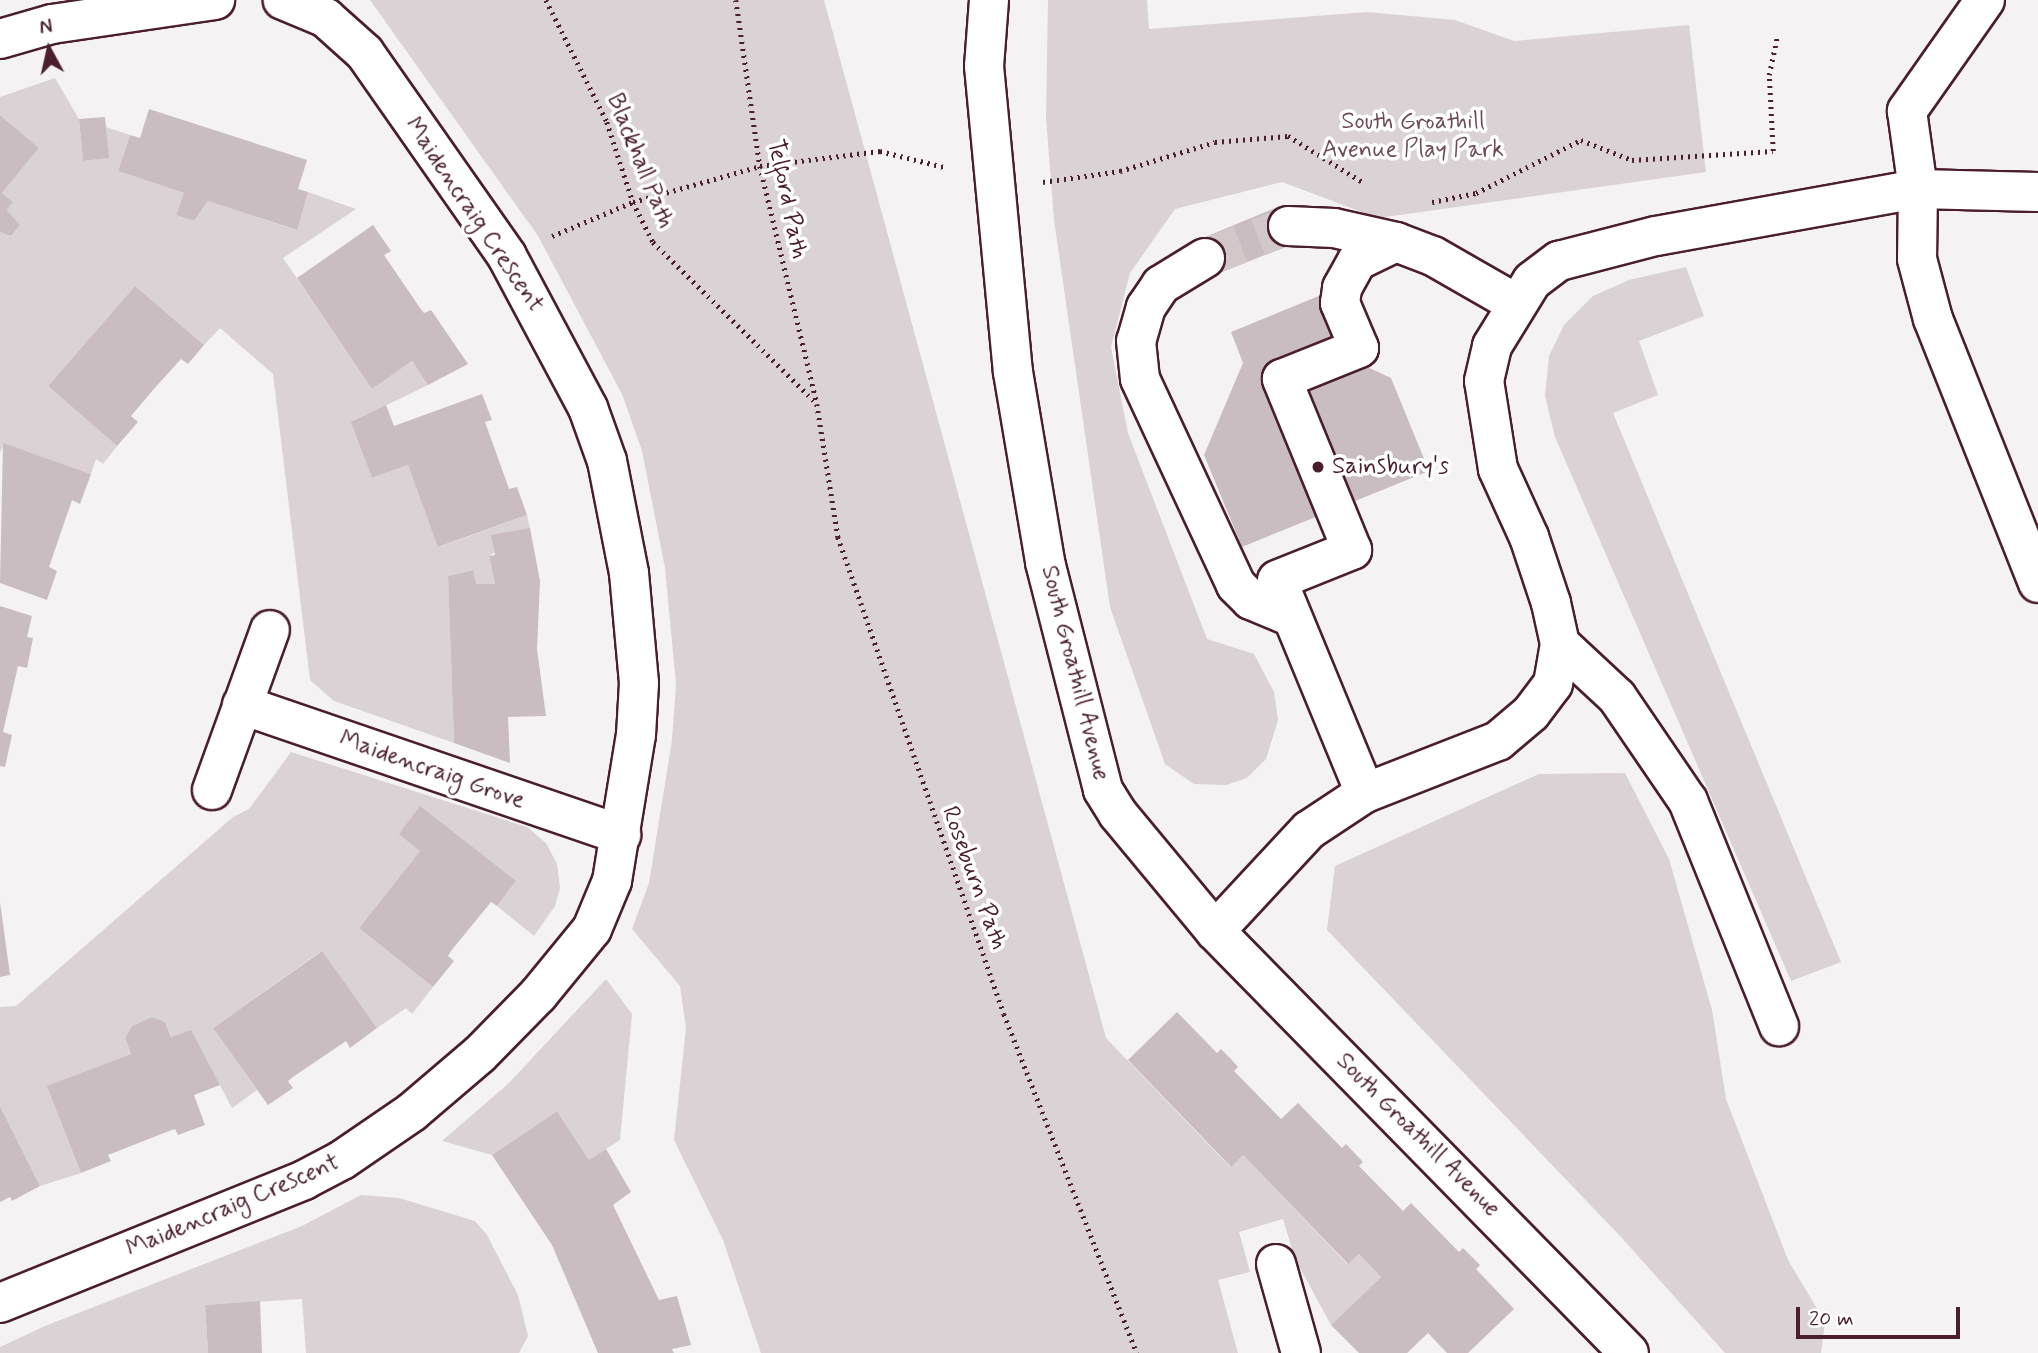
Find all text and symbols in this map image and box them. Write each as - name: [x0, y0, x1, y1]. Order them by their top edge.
- north arrow: [14, 14, 84, 84]
- text: N: [38, 14, 54, 41]
- street label: Blackhall Path: [600, 90, 680, 232]
- park label: South Groathill Avenue Play Park: [1323, 108, 1503, 164]
- street label: Maidencraig Crescent: [398, 112, 550, 318]
- street label: Telford Path: [761, 138, 813, 260]
- place label: Sainsbury's: [1332, 453, 1449, 481]
- marker: Sainsbury's: [1310, 459, 1326, 475]
- street label: South Groathill Avenue: [1034, 560, 1116, 786]
- street label: Maidencraig Grove: [335, 725, 529, 815]
- street label: Roseburn Path: [935, 803, 1013, 953]
- street label: South Groathill Avenue: [1328, 1045, 1508, 1225]
- street label: Maidencraig Crescent: [122, 1148, 344, 1264]
- scale bar: [1800, 1294, 1965, 1338]
- text: 20 m: [1809, 1305, 1854, 1333]

